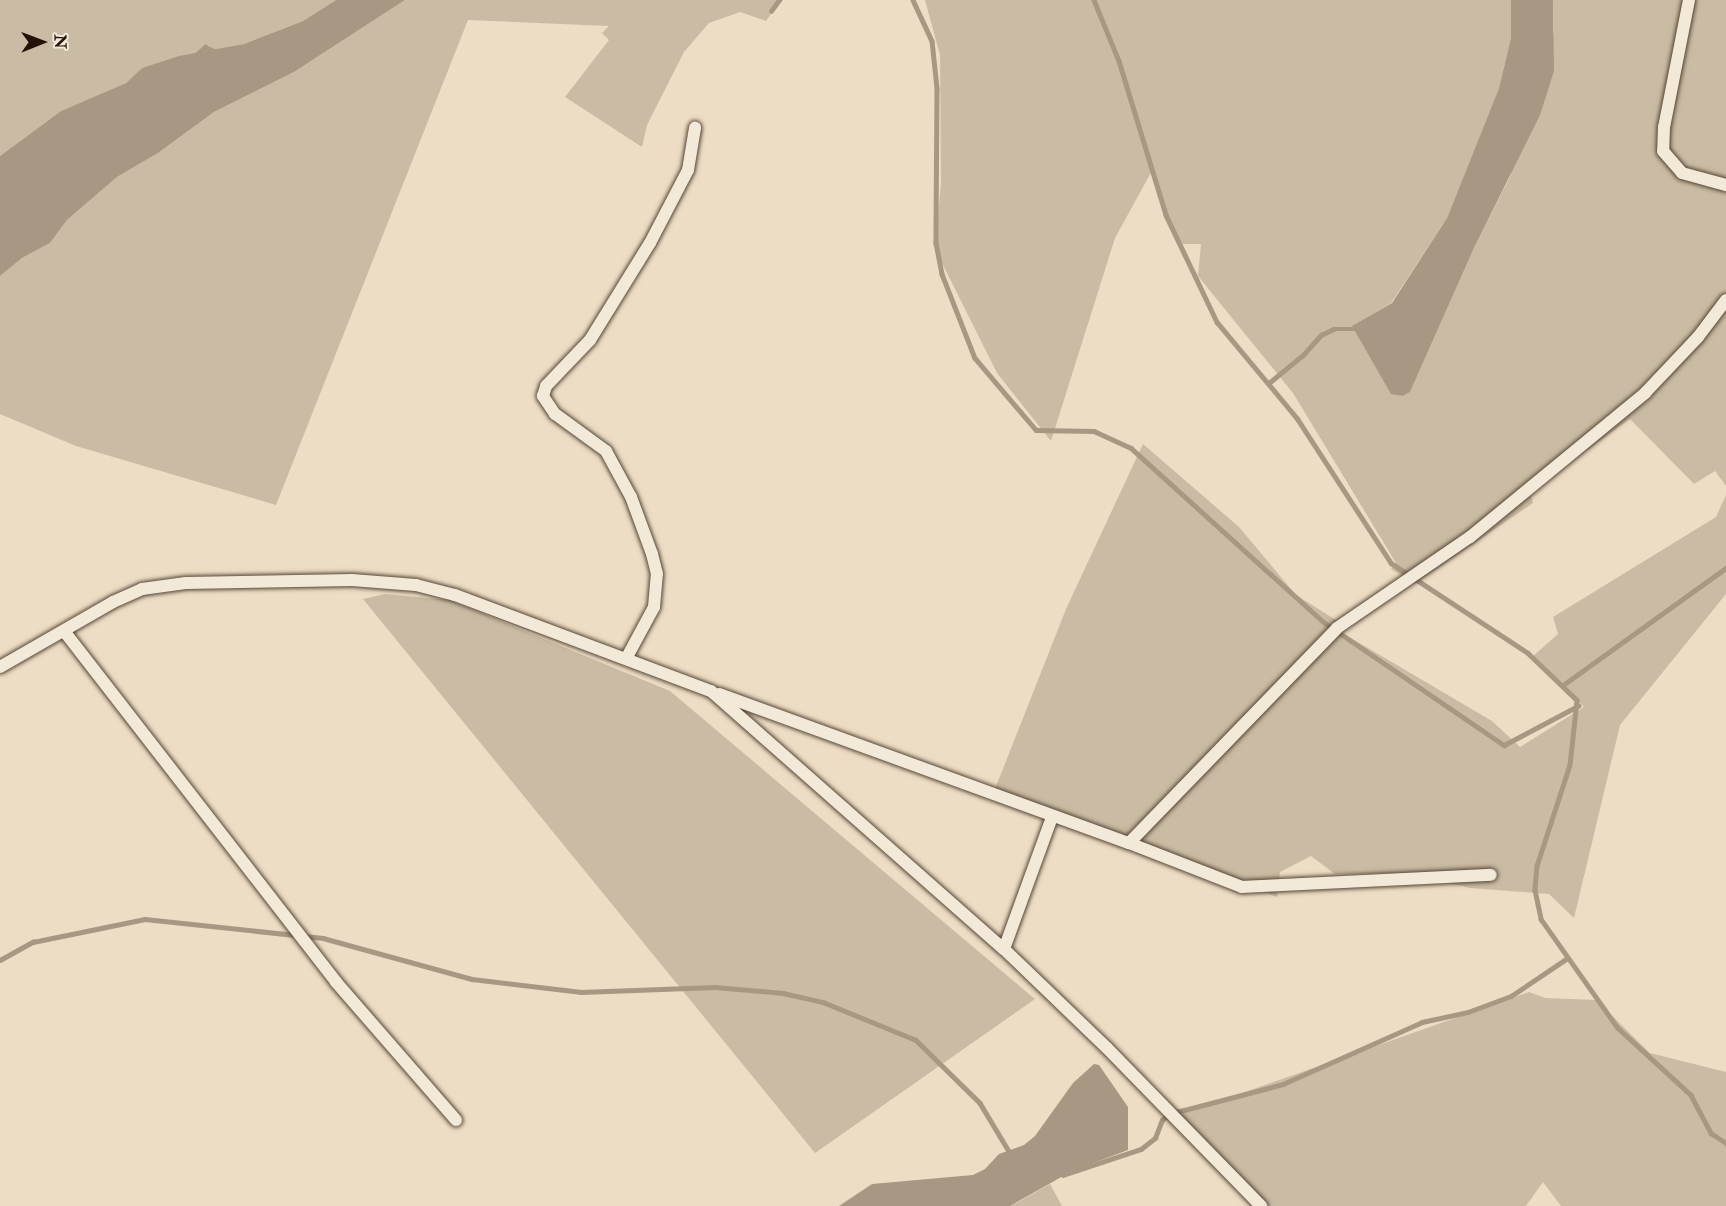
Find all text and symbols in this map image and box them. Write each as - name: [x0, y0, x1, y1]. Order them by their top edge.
- north arrow: [12, 12, 72, 72]
- text: N: [50, 34, 70, 49]

